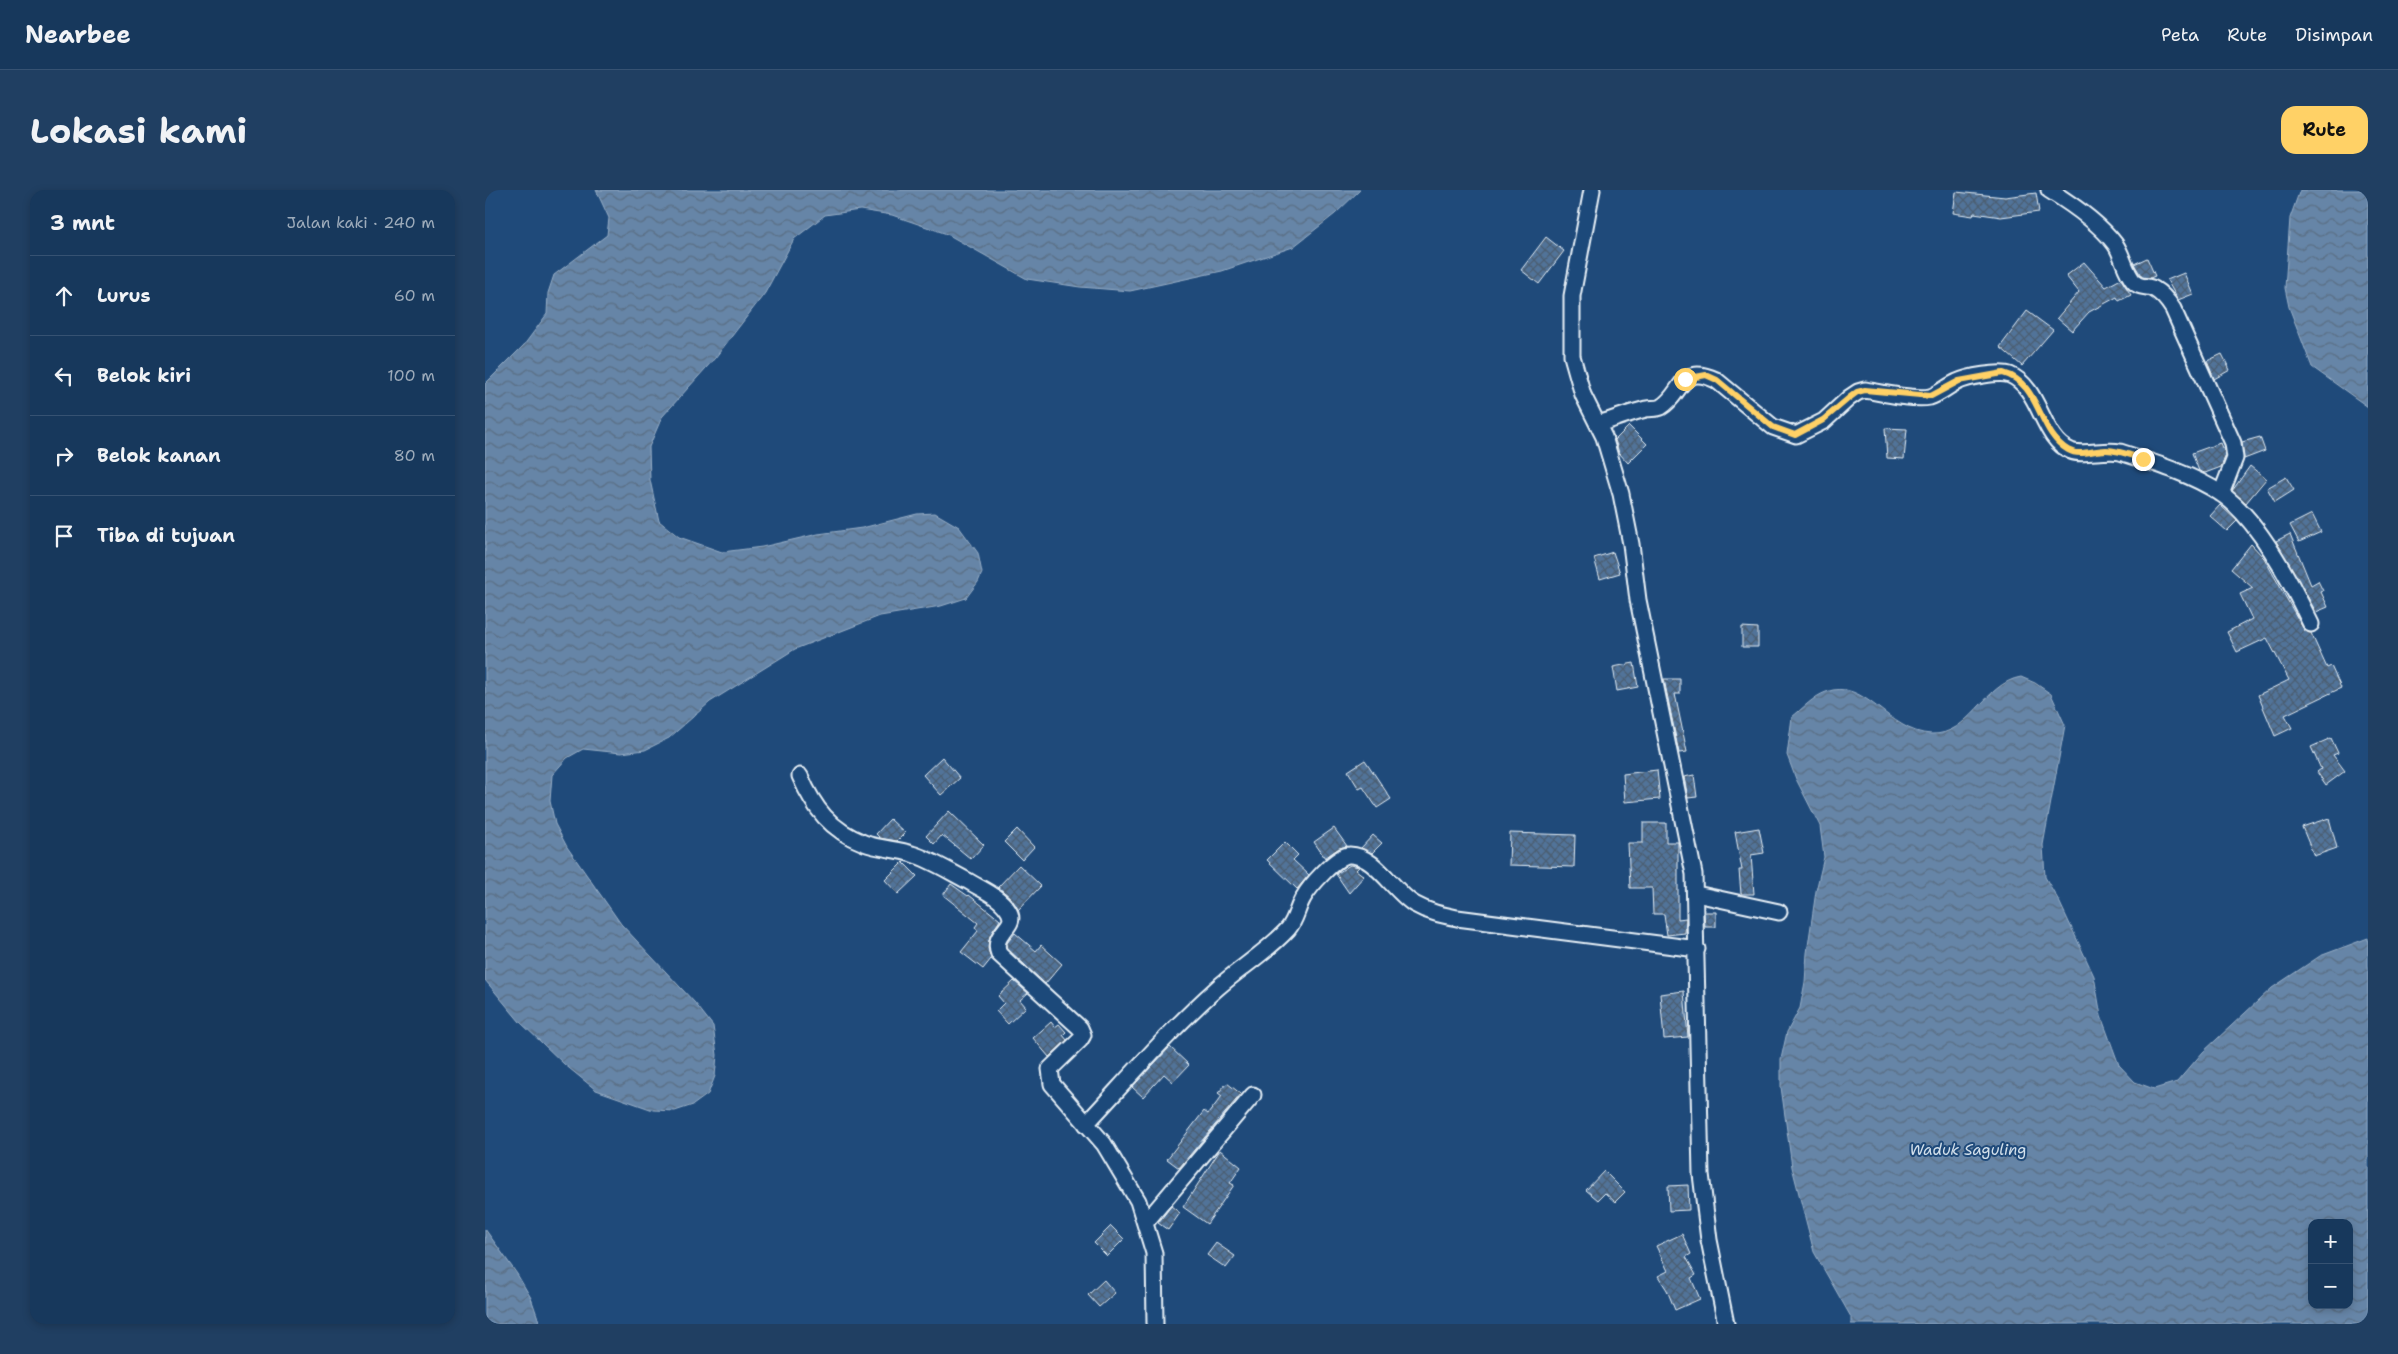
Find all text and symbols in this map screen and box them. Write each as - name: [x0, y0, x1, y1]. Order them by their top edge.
- text: Nearbee: [25, 19, 131, 51]
- text: Peta: [2161, 23, 2199, 47]
- text: Rute: [2227, 23, 2267, 47]
- text: Disimpan: [2295, 23, 2373, 47]
- button: Rute: [2281, 106, 2368, 154]
- text: Lokasi kami: [30, 107, 247, 154]
- text: 3 mnt: [50, 209, 115, 237]
- text: Jalan kaki · 240 m: [287, 212, 435, 233]
- icon: ahead: [50, 282, 78, 310]
- text: Lurus: [97, 283, 151, 308]
- text: 60 m: [394, 285, 435, 306]
- icon: left: [50, 362, 78, 390]
- text: Belok kiri: [97, 363, 191, 388]
- text: 100 m: [387, 365, 435, 386]
- route start: [1674, 368, 1697, 391]
- icon: right: [50, 442, 78, 470]
- text: Belok kanan: [97, 443, 221, 468]
- text: 80 m: [394, 445, 435, 466]
- route end: [2132, 448, 2155, 471]
- icon: arrive: [50, 522, 78, 550]
- text: Tiba di tujuan: [97, 523, 235, 548]
- water label: Waduk Saguling: [1909, 1140, 2027, 1160]
- map controls: [2308, 1219, 2353, 1309]
- button: +: [2308, 1219, 2353, 1264]
- button: −: [2308, 1264, 2353, 1309]

